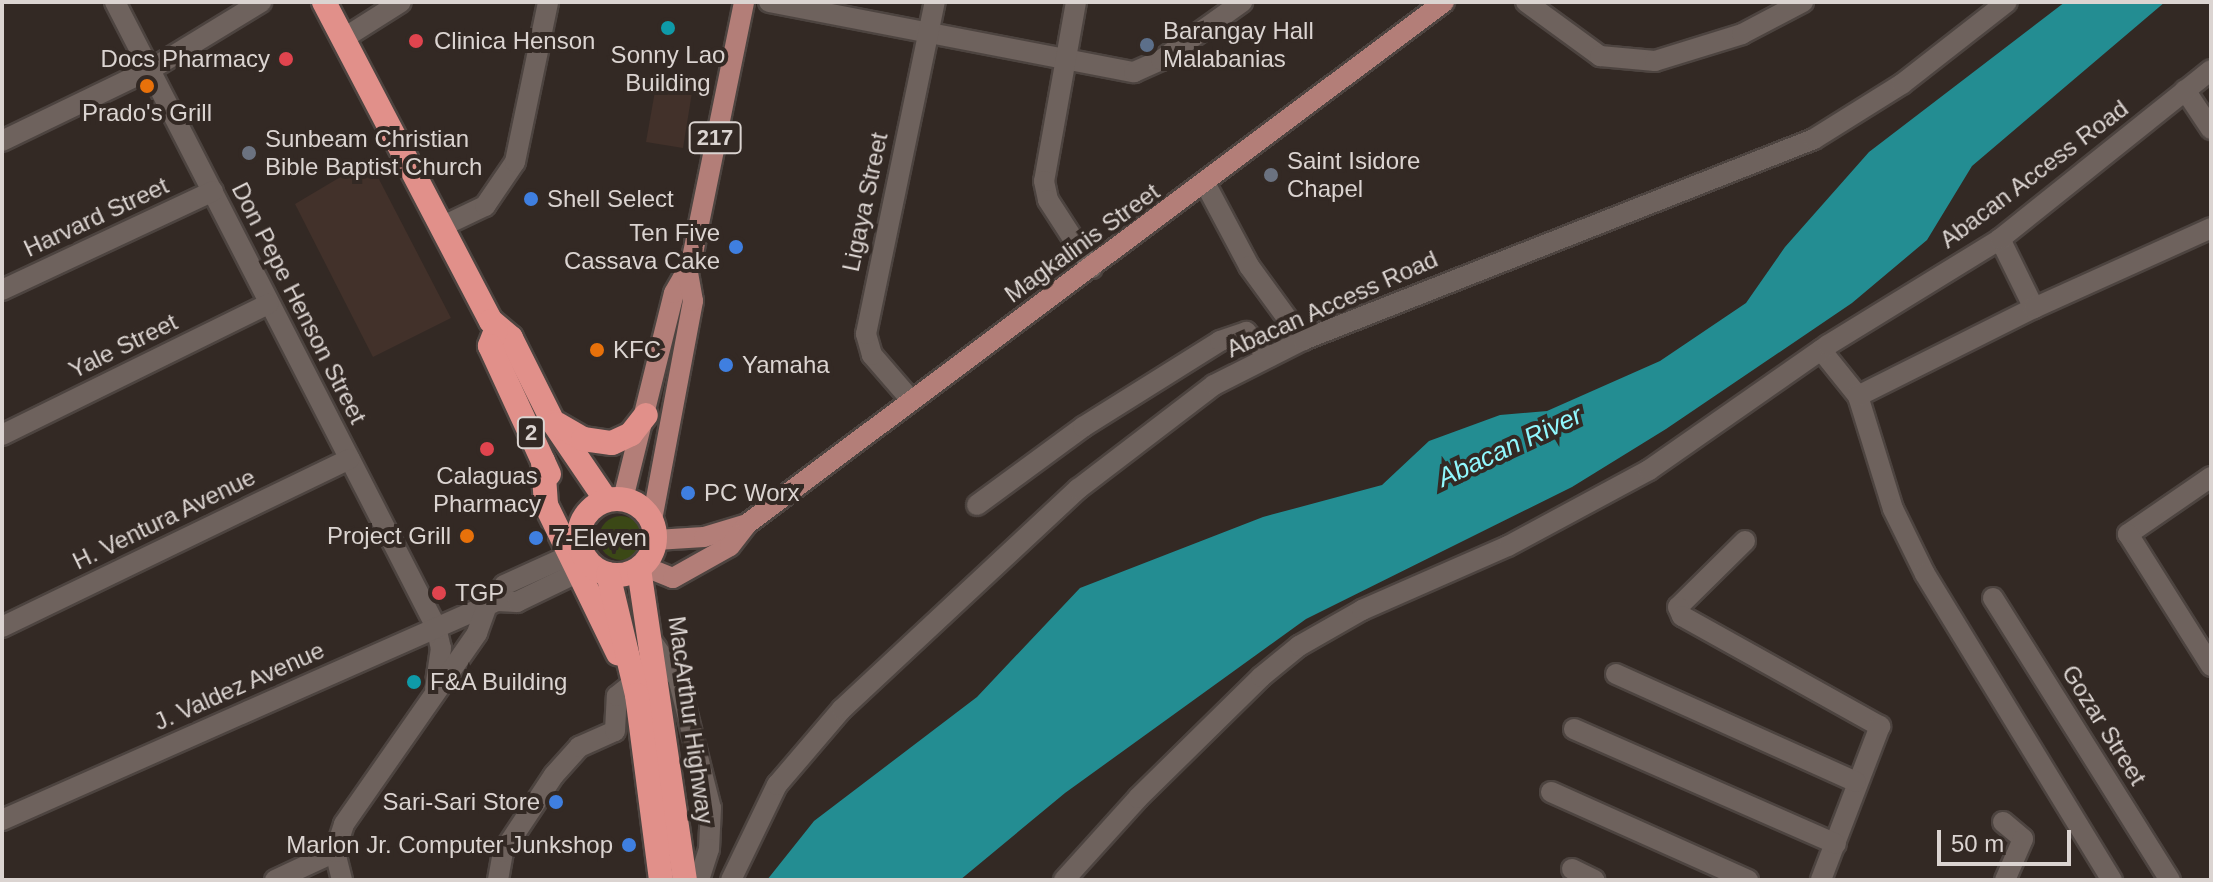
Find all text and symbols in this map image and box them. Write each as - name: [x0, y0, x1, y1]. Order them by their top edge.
- place label: Barangay Hall Malabanias: [1163, 17, 1314, 73]
- marker: Sonny Lao Building: [659, 19, 677, 37]
- place label: Clinica Henson: [434, 27, 595, 55]
- marker: Clinica Henson: [405, 30, 427, 52]
- marker: Barangay Hall Malabanias: [1138, 36, 1156, 54]
- place label: Sonny Lao Building: [611, 41, 725, 97]
- place label: Docs Pharmacy: [101, 45, 270, 73]
- marker: Docs Pharmacy: [277, 50, 295, 68]
- marker: Prado's Grill: [138, 77, 156, 95]
- street label: Abacan Access Road: [1934, 93, 2134, 255]
- place label: Prado's Grill: [82, 99, 212, 127]
- road number: 217: [687, 120, 743, 156]
- place label: Sunbeam Christian Bible Baptist Church: [265, 125, 482, 181]
- street label: Ligaya Street: [836, 130, 894, 274]
- marker: Sunbeam Christian Bible Baptist Church: [240, 144, 258, 162]
- place label: Saint Isidore Chapel: [1287, 147, 1420, 203]
- marker: Saint Isidore Chapel: [1262, 166, 1280, 184]
- street label: Harvard Street: [19, 171, 173, 263]
- street label: Magkalinis Street: [999, 177, 1165, 309]
- street label: Don Pepe Henson Street: [226, 178, 372, 428]
- place label: Shell Select: [547, 185, 674, 213]
- marker: Shell Select: [522, 190, 540, 208]
- place label: Ten Five Cassava Cake: [564, 219, 720, 275]
- marker: Ten Five Cassava Cake: [727, 238, 745, 256]
- street label: Abacan Access Road: [1221, 244, 1443, 364]
- street label: Yale Street: [64, 307, 182, 385]
- place label: KFC: [613, 336, 661, 364]
- marker: KFC: [588, 341, 606, 359]
- place label: Yamaha: [742, 351, 830, 379]
- marker: Yamaha: [717, 356, 735, 374]
- water label: Abacan River: [1433, 400, 1587, 494]
- road number: 2: [515, 415, 547, 451]
- marker: Calaguas Pharmacy: [478, 440, 496, 458]
- street label: H. Ventura Avenue: [67, 462, 261, 576]
- place label: Calaguas Pharmacy: [433, 462, 541, 518]
- place label: PC Worx: [704, 479, 800, 507]
- marker: PC Worx: [679, 484, 697, 502]
- place label: Project Grill: [327, 522, 451, 550]
- place label: 7-Eleven: [552, 524, 647, 552]
- marker: Project Grill: [458, 527, 476, 545]
- marker: 7-Eleven: [527, 529, 545, 547]
- place label: TGP: [455, 579, 504, 607]
- marker: TGP: [430, 584, 448, 602]
- street label: MacArthur Highway: [662, 614, 720, 826]
- street label: J. Valdez Avenue: [149, 635, 329, 737]
- street label: Gozar Street: [2056, 660, 2152, 790]
- place label: F&A Building: [430, 668, 569, 696]
- marker: F&A Building: [405, 673, 423, 691]
- place label: Sari-Sari Store: [383, 788, 540, 816]
- marker: Sari-Sari Store: [547, 793, 565, 811]
- scale bar: [1941, 814, 2075, 864]
- text: 50 m: [1951, 830, 2004, 857]
- place label: Marlon Jr. Computer Junkshop: [286, 831, 613, 859]
- marker: Marlon Jr. Computer Junkshop: [620, 836, 638, 854]

